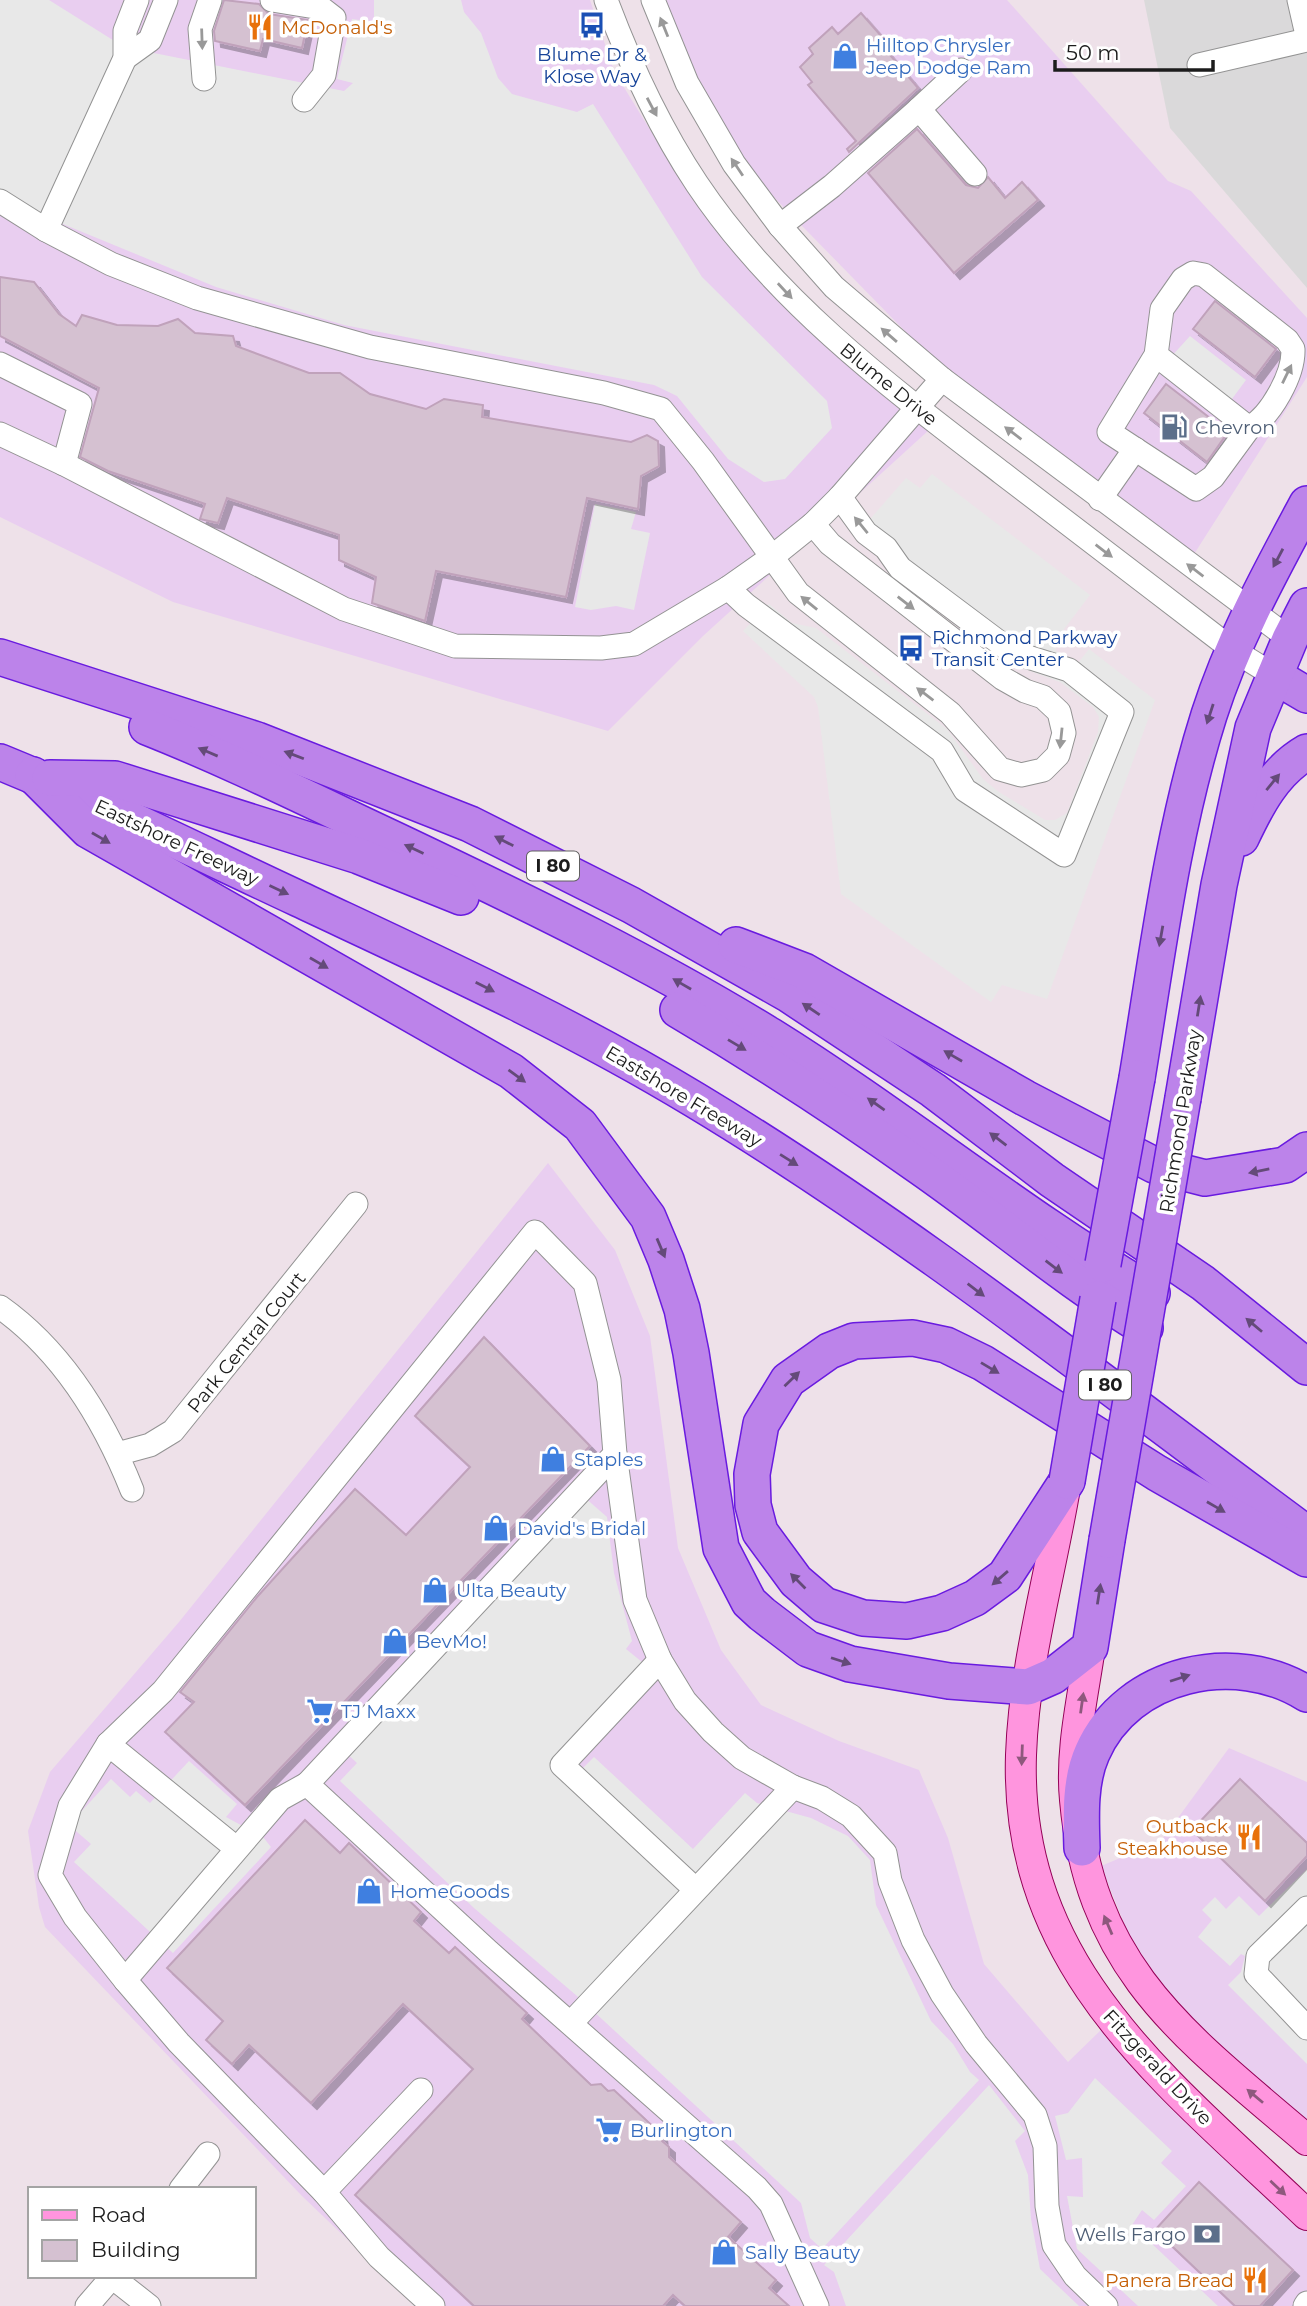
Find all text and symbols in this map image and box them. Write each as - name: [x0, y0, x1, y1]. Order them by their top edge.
- bus stop icon: Blume Dr & Klose Way: [577, 10, 607, 40]
- restaurant icon: McDonald's: [245, 12, 275, 42]
- place label: McDonald's: [281, 16, 393, 39]
- one-way arrow: [658, 17, 670, 37]
- one-way arrow: [196, 28, 207, 50]
- scale bar: [1055, 28, 1212, 72]
- place label: Hilltop Chrysler Jeep Dodge Ram: [865, 34, 1031, 79]
- text: 50 m: [1066, 40, 1120, 65]
- shop icon: Hilltop Chrysler Jeep Dodge Ram: [830, 41, 860, 71]
- place label: Blume Dr & Klose Way: [537, 43, 647, 88]
- one-way arrow: [646, 98, 658, 118]
- one-way arrow: [730, 158, 744, 176]
- one-way arrow: [777, 282, 793, 300]
- one-way arrow: [880, 327, 898, 343]
- street label: Blume Drive: [835, 338, 942, 431]
- one-way arrow: [1282, 364, 1293, 384]
- fuel station icon: Chevron: [1159, 412, 1189, 442]
- place label: Chevron: [1195, 416, 1275, 439]
- one-way arrow: [1005, 425, 1023, 440]
- one-way arrow: [854, 516, 869, 533]
- one-way arrow: [1095, 543, 1113, 558]
- one-way arrow: [1272, 548, 1284, 568]
- one-way arrow: [1186, 563, 1204, 578]
- one-way arrow: [801, 595, 819, 610]
- one-way arrow: [898, 595, 915, 610]
- place label: Richmond Parkway Transit Center: [932, 626, 1118, 671]
- bus stop icon: Richmond Parkway Transit Center: [896, 633, 926, 663]
- one-way arrow: [917, 687, 935, 702]
- one-way arrow: [1204, 704, 1214, 725]
- one-way arrow: [1055, 727, 1066, 749]
- one-way arrow: [198, 746, 218, 758]
- one-way arrow: [283, 749, 304, 760]
- one-way arrow: [1266, 773, 1281, 791]
- street label: Eastshore Freeway: [91, 794, 263, 891]
- one-way arrow: [91, 831, 111, 843]
- one-way arrow: [494, 836, 514, 847]
- one-way arrow: [403, 843, 424, 854]
- road number: I 80: [527, 852, 579, 880]
- one-way arrow: [269, 884, 289, 896]
- one-way arrow: [1155, 925, 1166, 947]
- one-way arrow: [310, 957, 329, 969]
- one-way arrow: [673, 978, 692, 991]
- one-way arrow: [475, 982, 495, 993]
- one-way arrow: [1194, 995, 1205, 1017]
- one-way arrow: [801, 1003, 821, 1016]
- street label: Richmond Parkway: [1155, 1027, 1206, 1214]
- one-way arrow: [727, 1039, 747, 1051]
- street label: Eastshore Freeway: [601, 1041, 767, 1153]
- one-way arrow: [943, 1050, 963, 1062]
- one-way arrow: [508, 1069, 526, 1083]
- one-way arrow: [867, 1097, 885, 1111]
- one-way arrow: [989, 1132, 1007, 1146]
- one-way arrow: [780, 1153, 799, 1166]
- one-way arrow: [1248, 1166, 1270, 1177]
- one-way arrow: [655, 1237, 666, 1258]
- one-way arrow: [1045, 1259, 1063, 1273]
- street label: Park Central Court: [182, 1267, 311, 1418]
- one-way arrow: [967, 1282, 985, 1296]
- one-way arrow: [1245, 1318, 1262, 1333]
- one-way arrow: [980, 1361, 1000, 1374]
- road number: I 80: [1079, 1370, 1131, 1400]
- one-way arrow: [783, 1371, 800, 1387]
- shop icon: Staples: [538, 1444, 568, 1474]
- place label: Staples: [574, 1448, 643, 1471]
- one-way arrow: [1206, 1501, 1225, 1513]
- shop icon: David's Bridal: [481, 1513, 511, 1543]
- place label: David's Bridal: [517, 1517, 646, 1540]
- one-way arrow: [991, 1570, 1009, 1586]
- one-way arrow: [789, 1573, 806, 1590]
- shop icon: Ulta Beauty: [420, 1575, 450, 1605]
- place label: Ulta Beauty: [456, 1579, 567, 1602]
- one-way arrow: [1093, 1583, 1104, 1605]
- shop icon: BevMo!: [380, 1626, 410, 1656]
- place label: BevMo!: [416, 1630, 487, 1653]
- one-way arrow: [831, 1656, 852, 1666]
- one-way arrow: [1169, 1672, 1190, 1683]
- one-way arrow: [1077, 1692, 1088, 1714]
- supermarket icon: TJ Maxx: [305, 1696, 335, 1726]
- place label: TJ Maxx: [341, 1700, 416, 1723]
- one-way arrow: [1016, 1744, 1027, 1766]
- place label: Outback Steakhouse: [1117, 1815, 1229, 1860]
- restaurant icon: Outback Steakhouse: [1234, 1822, 1264, 1852]
- shop icon: HomeGoods: [354, 1876, 384, 1906]
- place label: HomeGoods: [390, 1880, 510, 1903]
- one-way arrow: [1102, 1915, 1113, 1936]
- street label: Fitzgerald Drive: [1098, 2005, 1217, 2130]
- one-way arrow: [1246, 2088, 1264, 2103]
- supermarket icon: Burlington: [594, 2115, 624, 2145]
- place label: Burlington: [630, 2119, 733, 2142]
- one-way arrow: [1269, 2180, 1287, 2196]
- legend: [28, 2187, 256, 2278]
- text: Road: [91, 2202, 146, 2227]
- bank icon: Wells Fargo: [1192, 2219, 1222, 2249]
- place label: Wells Fargo: [1075, 2223, 1186, 2246]
- text: Building: [91, 2237, 181, 2262]
- shop icon: Sally Beauty: [709, 2237, 739, 2267]
- place label: Sally Beauty: [745, 2241, 861, 2264]
- restaurant icon: Panera Bread: [1240, 2265, 1270, 2295]
- place label: Panera Bread: [1105, 2269, 1234, 2292]

